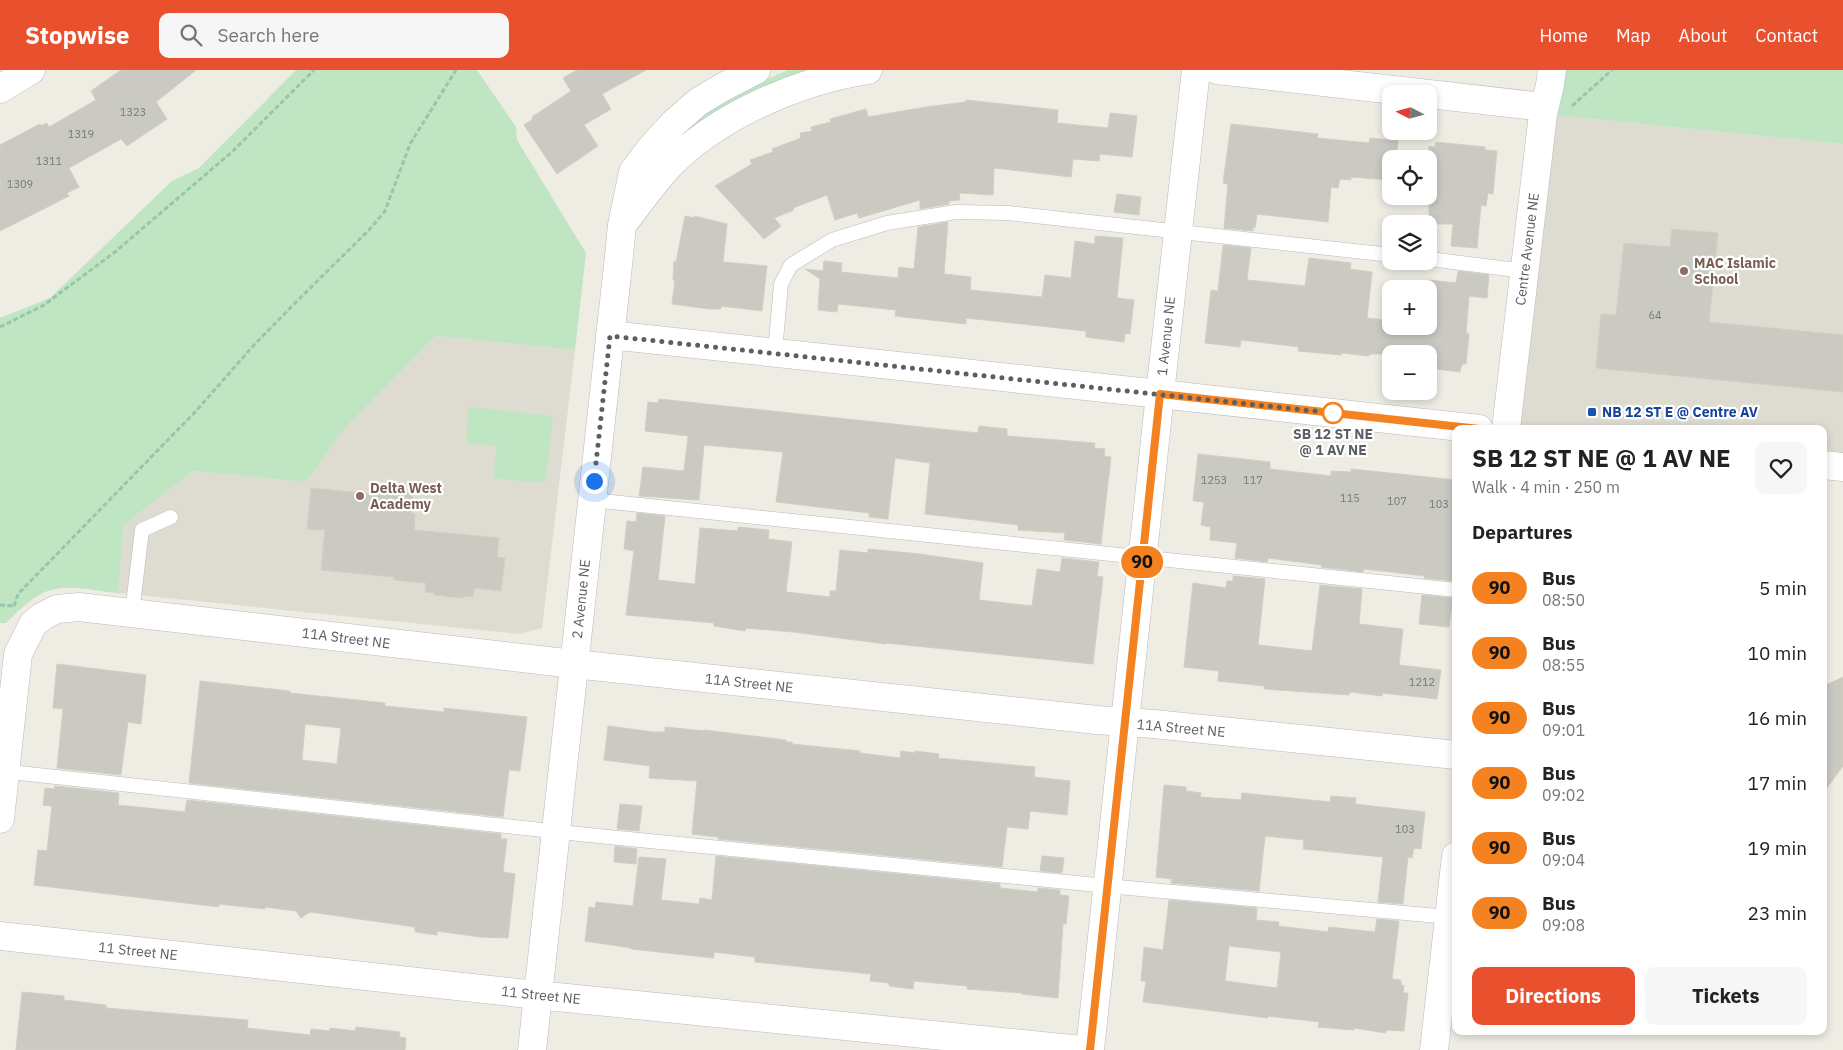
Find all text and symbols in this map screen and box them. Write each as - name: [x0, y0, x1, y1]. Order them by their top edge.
- search box: [159, 13, 509, 58]
- text: Stopwise: [25, 19, 129, 51]
- icon: search: [177, 21, 205, 49]
- text: Search here: [217, 23, 319, 47]
- text: Home: [1540, 24, 1588, 47]
- text: Map: [1616, 24, 1651, 47]
- text: About: [1679, 24, 1727, 47]
- text: Contact: [1755, 24, 1818, 47]
- north arrow: [1382, 85, 1438, 140]
- map controls: [1382, 85, 1437, 400]
- house number: 1323: [120, 105, 146, 119]
- house number: 1319: [68, 127, 94, 141]
- button: locate: [1382, 150, 1437, 205]
- house number: 1311: [36, 154, 63, 168]
- house number: 1309: [7, 177, 33, 191]
- street label: Centre Avenue NE: [1511, 192, 1543, 306]
- button: layers: [1382, 215, 1437, 270]
- place label: MAC Islamic School: [1694, 254, 1776, 288]
- marker: MAC Islamic School: [1678, 265, 1690, 277]
- button: +: [1382, 280, 1437, 335]
- street label: 1 Avenue NE: [1153, 295, 1179, 377]
- house number: 64: [1648, 308, 1662, 322]
- button: −: [1382, 345, 1437, 400]
- marker: SB 12 ST NE @ 1 AV NE: [1322, 402, 1344, 424]
- place label: NB 12 ST E @ Centre AV: [1602, 403, 1758, 421]
- marker: NB 12 ST E @ Centre AV: [1586, 406, 1598, 418]
- place label: SB 12 ST NE @ 1 AV NE: [1293, 425, 1373, 459]
- text: SB 12 ST NE @ 1 AV NE: [1472, 442, 1731, 474]
- button: heart: [1755, 442, 1807, 494]
- your location: [582, 469, 607, 494]
- house number: 1253: [1201, 473, 1227, 487]
- house number: 117: [1243, 473, 1263, 487]
- text: Walk · 4 min · 250 m: [1472, 477, 1620, 497]
- place label: Delta West Academy: [370, 479, 442, 513]
- marker: Delta West Academy: [354, 490, 366, 502]
- house number: 115: [1340, 491, 1360, 505]
- house number: 107: [1387, 494, 1407, 508]
- house number: 103: [1429, 497, 1449, 511]
- text: Departures: [1472, 520, 1572, 544]
- line badge: 90: [1120, 546, 1164, 578]
- text: 90: [1131, 550, 1153, 573]
- street label: 2 Avenue NE: [568, 558, 594, 640]
- text: Bus: [1542, 566, 1576, 590]
- text: 90: [1489, 576, 1510, 599]
- text: 5 min: [1759, 576, 1807, 600]
- text: 08:50: [1542, 590, 1585, 610]
- street label: 11A Street NE: [301, 624, 391, 652]
- text: Bus: [1542, 631, 1576, 655]
- text: 90: [1489, 641, 1510, 664]
- text: 10 min: [1748, 641, 1807, 665]
- text: 08:55: [1542, 655, 1585, 675]
- street label: 11A Street NE: [704, 669, 794, 697]
- house number: 1212: [1409, 675, 1435, 689]
- text: Bus: [1542, 696, 1576, 720]
- text: 90: [1489, 706, 1510, 729]
- text: 16 min: [1748, 706, 1807, 730]
- street label: 11A Street NE: [1136, 715, 1226, 741]
- text: 09:01: [1542, 720, 1585, 740]
- text: Bus: [1542, 761, 1576, 785]
- text: 90: [1489, 771, 1510, 794]
- text: 17 min: [1748, 771, 1807, 795]
- text: 09:02: [1542, 785, 1585, 805]
- house number: 103: [1395, 822, 1415, 836]
- text: Bus: [1542, 826, 1576, 850]
- text: 90: [1489, 836, 1510, 859]
- text: 19 min: [1748, 836, 1807, 860]
- text: 09:04: [1542, 850, 1585, 870]
- text: Bus: [1542, 891, 1576, 915]
- text: 90: [1489, 901, 1510, 924]
- text: 23 min: [1748, 901, 1807, 925]
- text: 09:08: [1542, 915, 1585, 935]
- street label: 11 Street NE: [97, 938, 179, 964]
- button: Directions: [1472, 967, 1635, 1025]
- button: Tickets: [1645, 967, 1807, 1025]
- street label: 11 Street NE: [500, 982, 582, 1008]

